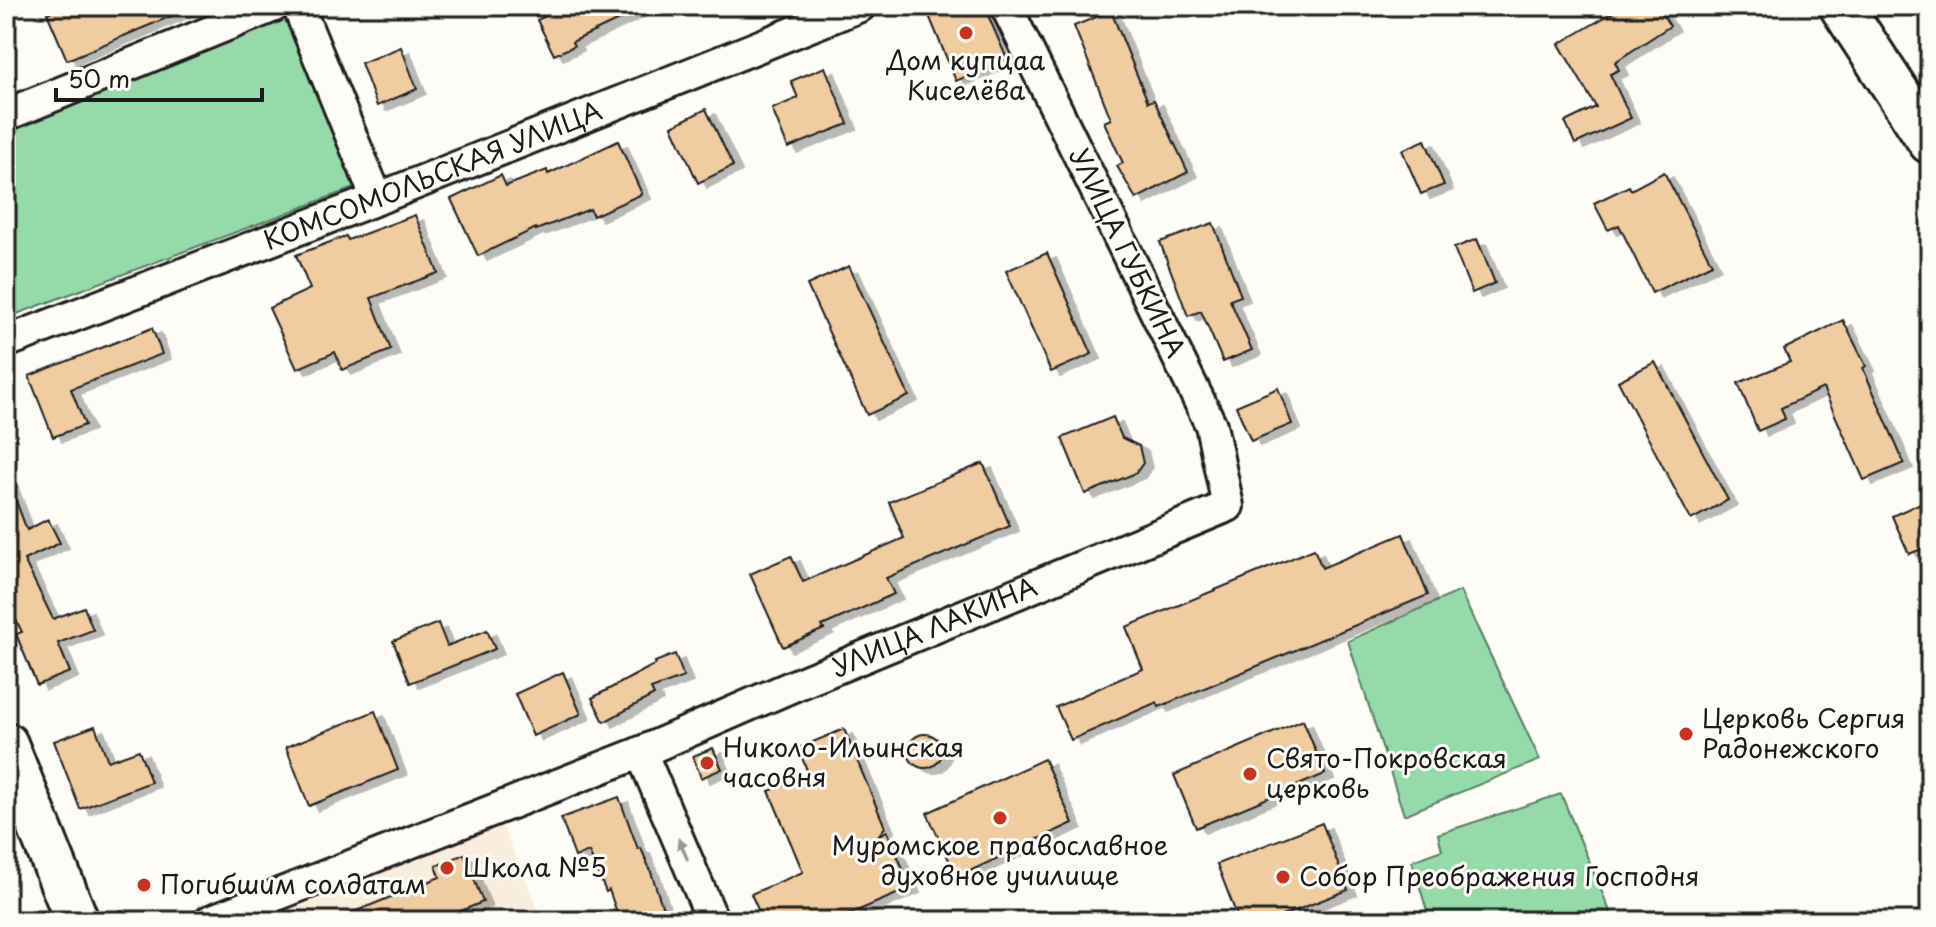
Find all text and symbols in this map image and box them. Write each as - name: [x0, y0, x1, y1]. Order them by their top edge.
- marker: Дом купцаа Киселёва: [957, 24, 975, 42]
- place label: Дом купцаа Киселёва: [886, 40, 1046, 109]
- scale bar: [56, 52, 262, 102]
- text: 50 m: [68, 60, 130, 96]
- street label: КОМСОМОЛЬСКАЯ УЛИЦА: [257, 90, 607, 259]
- street label: УЛИЦА ГУБКИНА: [1061, 141, 1196, 364]
- street label: УЛИЦА ЛАКИНА: [826, 566, 1043, 686]
- place label: Церковь Сергия Радонежского: [1702, 698, 1905, 767]
- marker: Церковь Сергия Радонежского: [1677, 725, 1695, 743]
- place label: Николо-Ильинская часовня: [723, 727, 964, 796]
- place label: Свято-Покровская церковь: [1266, 738, 1507, 807]
- marker: Николо-Ильинская часовня: [698, 754, 716, 772]
- marker: Свято-Покровская церковь: [1241, 765, 1259, 783]
- marker: Муромское православное духовное училище: [991, 809, 1009, 827]
- place label: Муромское православное духовное училище: [832, 825, 1168, 894]
- one-way arrow: [676, 837, 689, 861]
- place label: Школа №5: [463, 847, 607, 886]
- place label: Собор Преображения Господня: [1299, 856, 1700, 895]
- marker: Школа №5: [438, 859, 456, 877]
- place label: Погибшим солдатам: [160, 864, 426, 903]
- marker: Собор Преображения Господня: [1274, 868, 1292, 886]
- marker: Погибшим солдатам: [135, 876, 153, 894]

